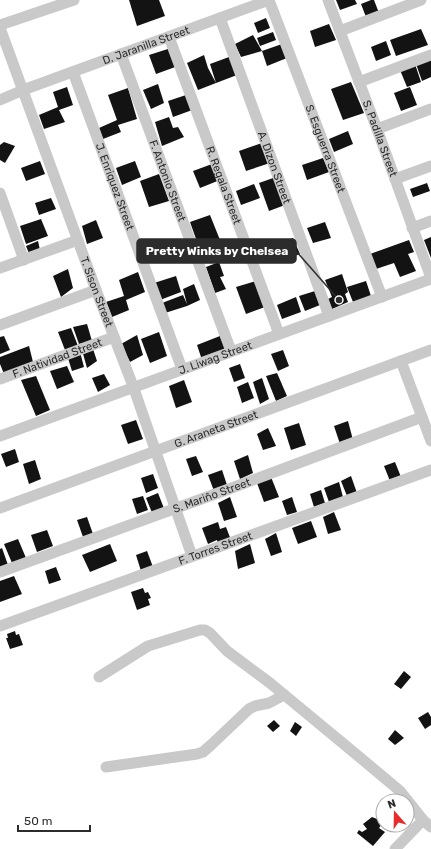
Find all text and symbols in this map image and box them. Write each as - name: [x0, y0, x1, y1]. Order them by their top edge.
- street label: D. Jaranilla Street: [101, 23, 192, 67]
- street label: S. Padilla Street: [360, 98, 400, 179]
- street label: S. Esguerra Street: [303, 103, 348, 195]
- street label: A. Dizon Street: [255, 129, 294, 206]
- street label: F. Antonio Street: [147, 138, 189, 224]
- street label: J. Enriquez Street: [93, 141, 137, 233]
- street label: R. Regala Street: [204, 144, 244, 227]
- callout: Pretty Winks by Chelsea: [137, 239, 296, 263]
- text: Pretty Winks by Chelsea: [146, 244, 288, 258]
- street label: T. Sison Street: [78, 255, 116, 329]
- street label: F. Natividad Street: [11, 335, 104, 380]
- street label: J. Liwag Street: [177, 338, 254, 377]
- street label: G. Araneta Street: [172, 407, 260, 450]
- street label: S. Mariño Street: [171, 475, 253, 515]
- street label: F. Torres Street: [177, 529, 255, 567]
- north arrow: [375, 793, 415, 833]
- text: N: [386, 797, 398, 812]
- scale bar: [18, 807, 90, 833]
- text: 50 m: [24, 814, 52, 828]

